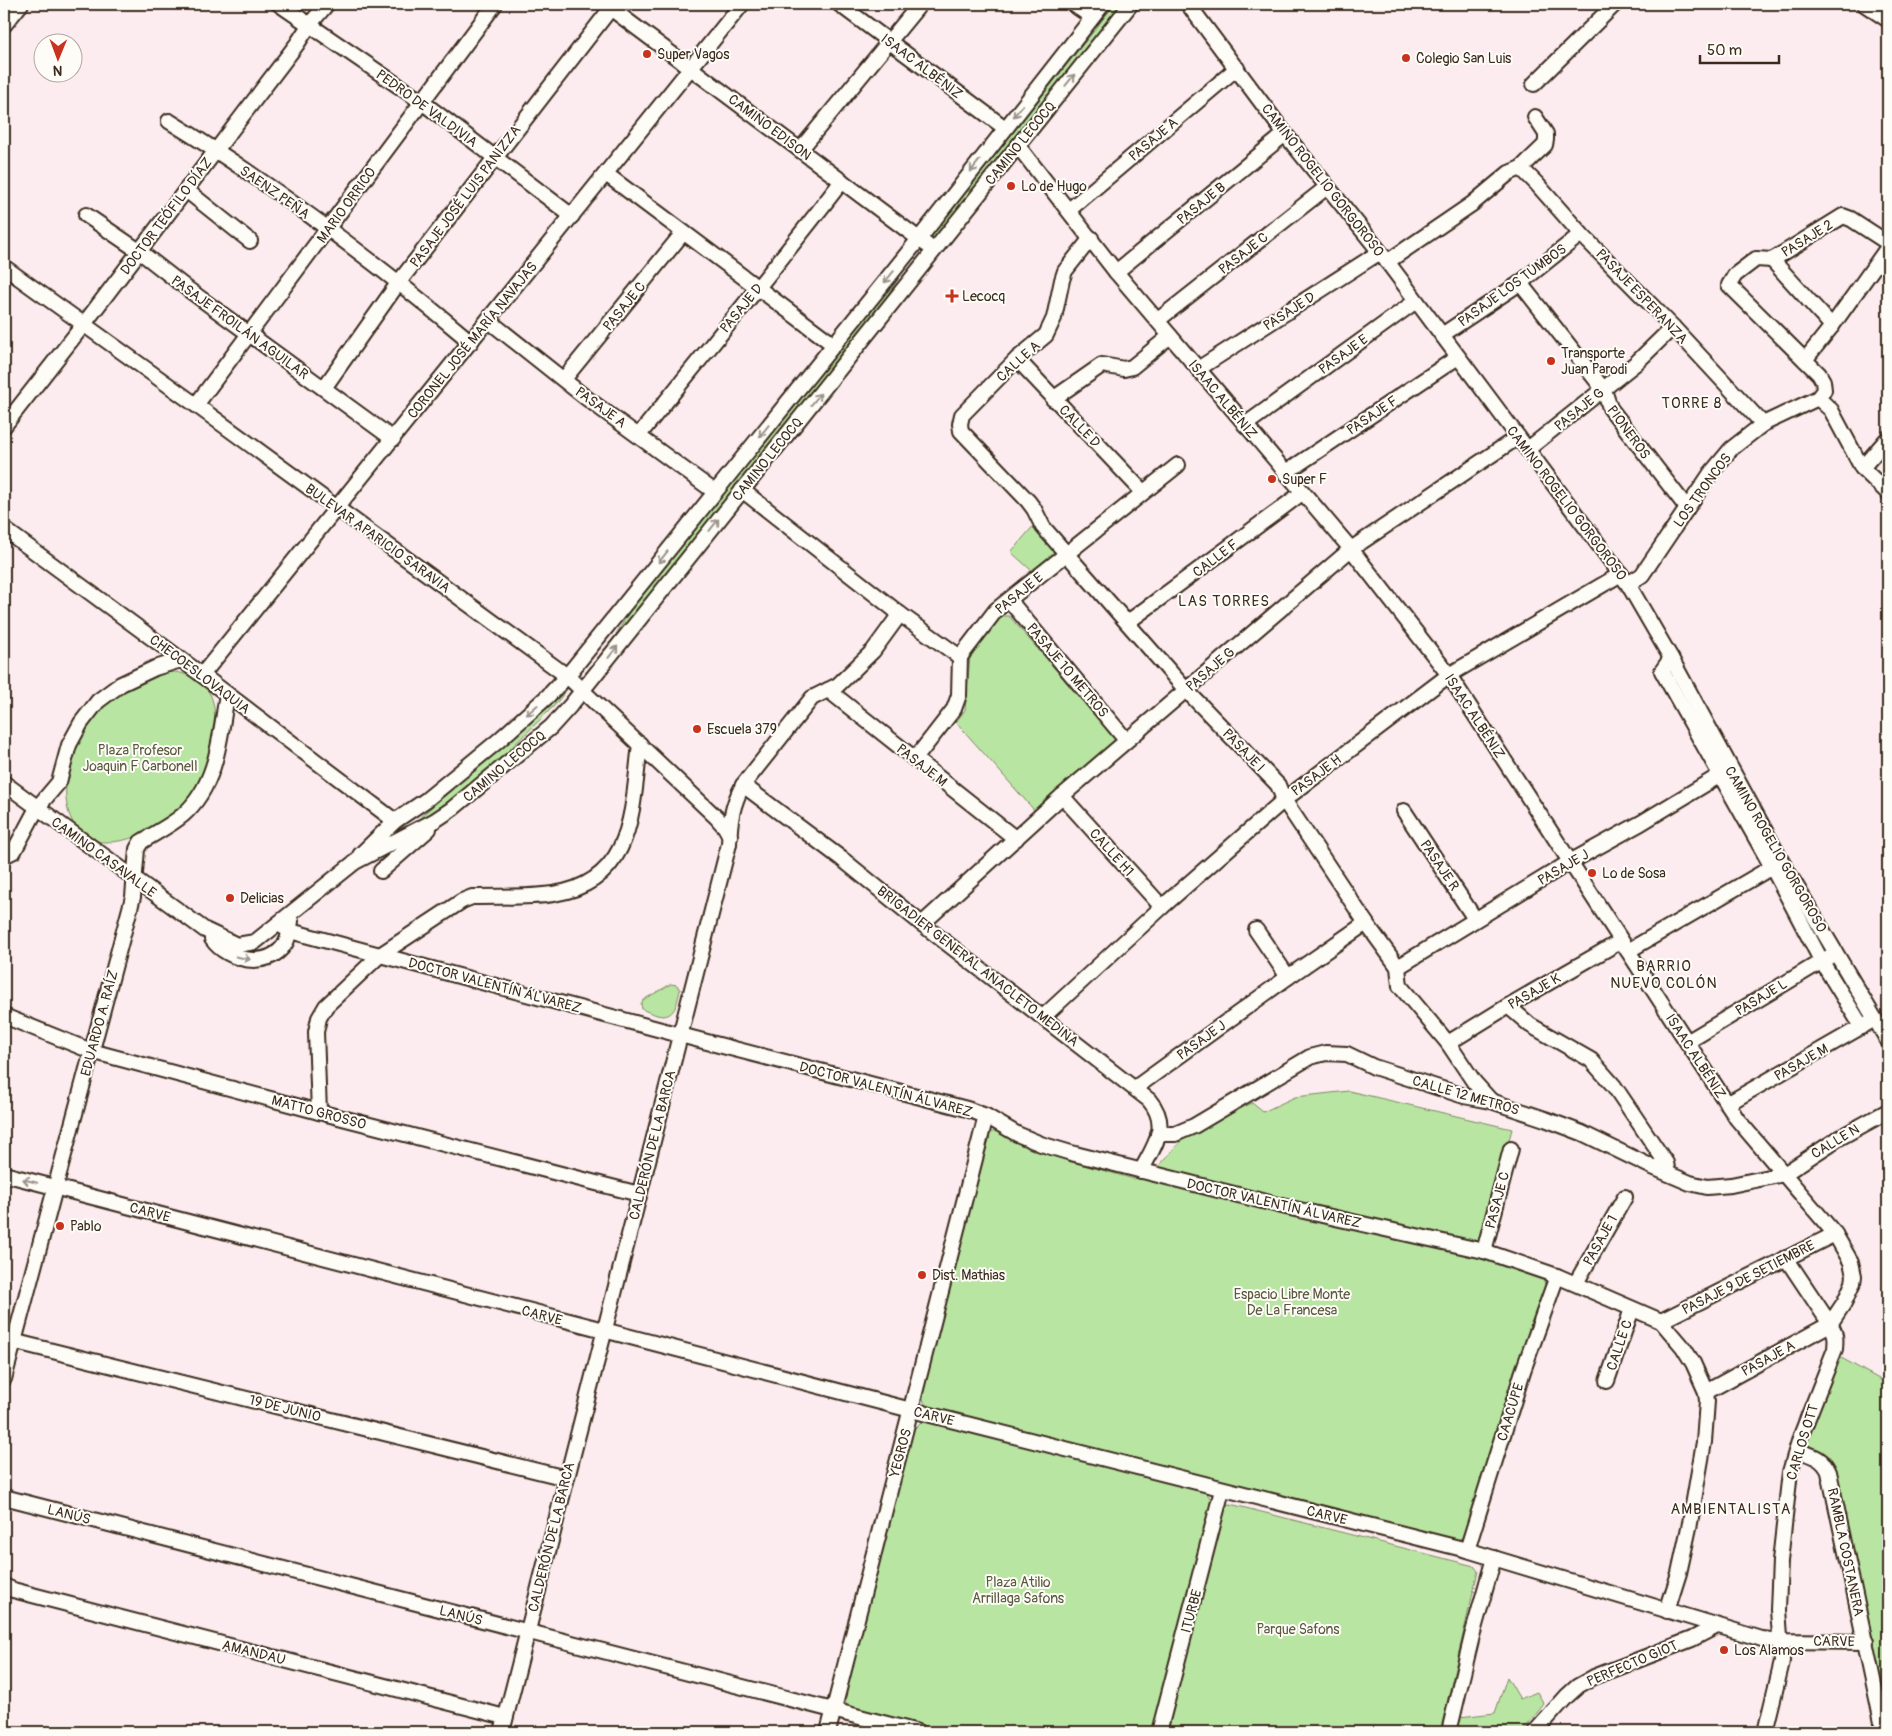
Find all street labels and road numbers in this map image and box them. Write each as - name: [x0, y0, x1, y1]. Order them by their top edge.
- street label: ISAAC ALBÉNIZ: [878, 29, 967, 103]
- street label: PEDRO DE VALDIVIA: [373, 66, 481, 151]
- street label: CAMINO EDISON: [725, 91, 815, 164]
- street label: CAMINO LECOCQ: [982, 98, 1059, 188]
- street label: CAMINO ROGELIO GORGOROSO: [1258, 101, 1388, 260]
- street label: PASAJE A: [1125, 114, 1181, 165]
- street label: PASAJE JOSÉ LUIS PANIZZA: [406, 121, 524, 271]
- street label: DOCTOR TEÓFILO DÍAZ: [116, 153, 216, 278]
- street label: SAENZ PEÑA: [237, 161, 313, 223]
- street label: MARIO ORRICO: [313, 164, 380, 246]
- street label: PASAJE B: [1174, 179, 1229, 228]
- street label: PASAJE 2: [1778, 216, 1836, 261]
- street label: PASAJE C: [1215, 229, 1272, 278]
- street label: PASAJE LOS TUMBOS: [1455, 240, 1570, 330]
- street label: PASAJE ESPERANZA: [1592, 245, 1691, 347]
- street label: CORONEL JOSÉ MARÍA NAVAJAS: [403, 258, 541, 422]
- street label: PASAJE FROILÁN AGUILAR: [168, 271, 312, 383]
- street label: PASAJE C: [599, 278, 650, 334]
- street label: PASAJE D: [716, 280, 766, 336]
- street label: PASAJE D: [1260, 288, 1319, 334]
- street label: PASAJE E: [1315, 331, 1371, 378]
- street label: CALLE A: [993, 337, 1044, 385]
- street label: ISAAC ALBÉNIZ: [1185, 356, 1262, 443]
- street label: PASAJE A: [572, 383, 629, 432]
- street label: PASAJE G: [1551, 384, 1608, 435]
- street label: PASAJE F: [1343, 392, 1401, 439]
- street label: CALLE D: [1055, 402, 1104, 451]
- street label: PIONEROS: [1603, 402, 1654, 463]
- street label: CAMINO LECOCQ: [729, 414, 806, 504]
- street label: CAMINO ROGELIO GORGOROSO: [1503, 423, 1630, 584]
- street label: LOS TRONCOS: [1670, 450, 1735, 531]
- street label: BULEVAR APARICIO SARAVIA: [302, 480, 453, 597]
- street label: CALLE F: [1189, 536, 1241, 581]
- street label: PASAJE E: [992, 569, 1047, 618]
- street label: PASAJE 10 METROS: [1023, 620, 1112, 721]
- street label: CHECOESLOVAQUIA: [146, 631, 253, 718]
- street label: PASAJE G: [1183, 644, 1238, 695]
- street label: ISAAC ALBÉNIZ: [1441, 670, 1509, 762]
- street label: PASAJE I: [1219, 725, 1268, 775]
- street label: CAMINO LECOCQ: [460, 727, 549, 806]
- street label: PASAJE M: [893, 740, 950, 790]
- street label: PASAJE H: [1288, 751, 1345, 800]
- street label: CAMINO ROGELIO GORGOROSO: [1721, 763, 1830, 935]
- street label: CAMINO CASAVALLE: [48, 814, 160, 901]
- street label: CALLE H1: [1086, 825, 1137, 880]
- street label: PASAJE R: [1416, 837, 1463, 894]
- street label: PASAJE J: [1535, 846, 1592, 889]
- street label: BRIGADIER GENERAL ANACLETO MEDINA: [874, 882, 1082, 1050]
- street label: DOCTOR VALENTÍN ÁLVAREZ: [407, 953, 584, 1017]
- street label: EDUARDO A. RAÍZ: [76, 968, 122, 1078]
- street label: PASAJE K: [1505, 969, 1564, 1013]
- street label: PASAJE L: [1732, 975, 1790, 1020]
- street label: ISAAC ALBÉNIZ: [1662, 1010, 1730, 1102]
- street label: PASAJE J: [1174, 1017, 1229, 1064]
- street label: PASAJE M: [1771, 1040, 1831, 1085]
- street label: DOCTOR VALENTÍN ÁLVAREZ: [798, 1057, 975, 1121]
- street label: CALDERÓN DE LA BARCA: [625, 1068, 679, 1222]
- street label: CALLE 12 METROS: [1410, 1072, 1521, 1119]
- street label: MATTO GROSSO: [270, 1092, 368, 1133]
- street label: CALLE N: [1808, 1120, 1862, 1162]
- street label: PASAJE C: [1482, 1169, 1513, 1230]
- street label: DOCTOR VALENTÍN ÁLVAREZ: [1185, 1174, 1363, 1232]
- street label: CARVE: [128, 1199, 172, 1226]
- street label: PASAJE 1: [1580, 1212, 1621, 1268]
- street label: PASAJE 9 DE SETIEMBRE: [1679, 1237, 1817, 1318]
- street label: CARVE: [520, 1302, 564, 1329]
- street label: CALLE C: [1603, 1317, 1636, 1373]
- street label: PASAJE A: [1738, 1337, 1798, 1380]
- street label: CAACUPE: [1494, 1381, 1527, 1443]
- street label: 19 DE JUNIO: [247, 1391, 323, 1426]
- street label: CARLOS OTT: [1783, 1402, 1822, 1482]
- street label: CARVE: [912, 1403, 956, 1430]
- street label: YEGROS: [886, 1427, 915, 1480]
- street label: CALDERÓN DE LA BARCA: [524, 1460, 578, 1614]
- street label: RAMBLA COSTANERA: [1824, 1486, 1867, 1618]
- street label: LANÚS: [45, 1501, 92, 1528]
- street label: CARVE: [1305, 1502, 1349, 1529]
- street label: ITURBE: [1178, 1588, 1205, 1635]
- street label: LANÚS: [437, 1602, 484, 1629]
- street label: CARVE: [1813, 1633, 1855, 1650]
- street label: AMANDAU: [220, 1636, 287, 1669]
- street label: PERFECTO GIOT: [1584, 1637, 1680, 1690]

